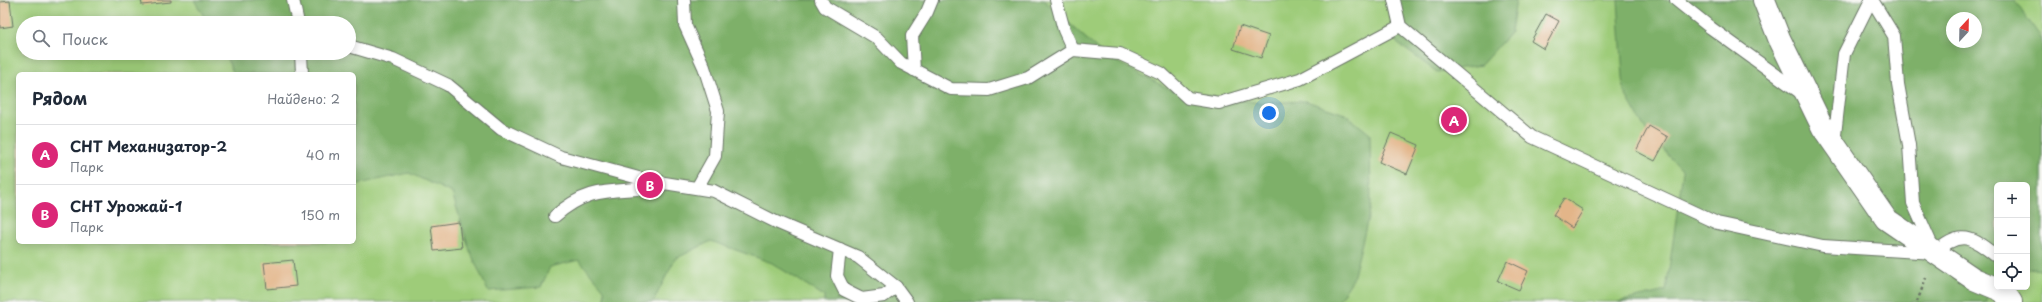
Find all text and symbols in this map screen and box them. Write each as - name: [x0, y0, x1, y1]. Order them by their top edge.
- north arrow: [1946, 12, 1982, 48]
- search box: [16, 16, 356, 60]
- icon: search: [30, 27, 52, 49]
- text: Поиск: [62, 27, 108, 50]
- text: Рядом: [32, 85, 87, 111]
- text: Найдено: 2: [267, 89, 340, 108]
- your location: [1259, 103, 1279, 123]
- pin: A: [1441, 105, 1467, 135]
- text: СНТ Механизатор-2: [70, 134, 227, 157]
- text: A: [40, 145, 50, 164]
- text: 40 m: [306, 145, 340, 164]
- text: Парк: [70, 157, 104, 176]
- pin: B: [637, 170, 663, 200]
- map controls: [1994, 182, 2030, 290]
- button: +: [1994, 182, 2030, 218]
- text: СНТ Урожай-1: [70, 194, 182, 217]
- text: B: [41, 205, 49, 224]
- text: 150 m: [301, 205, 340, 224]
- text: Парк: [70, 217, 104, 236]
- button: −: [1994, 218, 2030, 254]
- button: locate: [1994, 254, 2030, 290]

